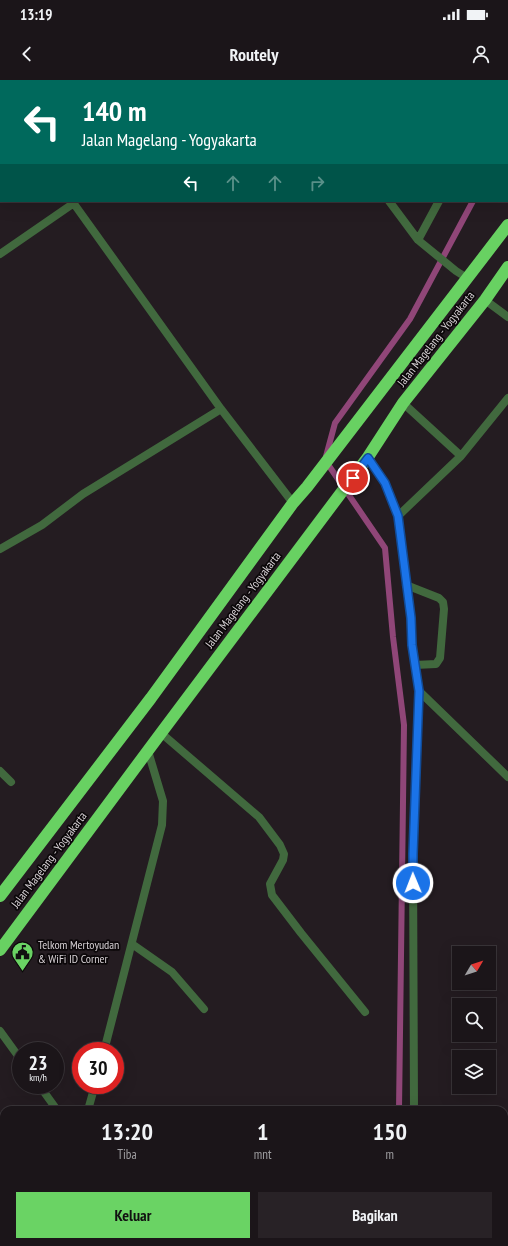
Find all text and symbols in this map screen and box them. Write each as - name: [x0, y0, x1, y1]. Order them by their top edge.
- text: 13:19: [20, 5, 52, 24]
- icon: back: [16, 43, 38, 65]
- text: Routely: [230, 43, 278, 66]
- icon: person: [470, 43, 492, 65]
- text: 140 m: [82, 92, 146, 129]
- icon: left: [16, 96, 68, 148]
- text: Jalan Magelang - Yogyakarta: [82, 128, 257, 151]
- icon: left: [180, 172, 202, 194]
- icon: ahead: [222, 172, 244, 194]
- icon: ahead: [264, 172, 286, 194]
- icon: right: [306, 172, 328, 194]
- street label: Jalan Magelang - Yogyakarta: [393, 288, 478, 390]
- pin: [336, 461, 370, 495]
- icon: arrive: [342, 467, 364, 489]
- street label: Jalan Magelang - Yogyakarta: [201, 549, 284, 652]
- street label: Jalan Magelang - Yogyakarta: [7, 809, 90, 912]
- position arrow: [392, 862, 434, 904]
- place label: Telkom Mertoyudan & WiFi ID Corner: [38, 937, 119, 966]
- public building icon: Telkom Mertoyudan & WiFi ID Corner: [9, 939, 35, 972]
- north arrow: [452, 946, 496, 990]
- map controls: [452, 946, 496, 1094]
- button: search: [452, 998, 496, 1042]
- speed limit sign: 30: [72, 1042, 124, 1094]
- text: 23: [28, 1050, 48, 1076]
- button: layers: [452, 1050, 496, 1094]
- text: km/h: [29, 1071, 47, 1084]
- text: 13:20: [101, 1116, 153, 1147]
- text: 1: [257, 1116, 268, 1147]
- text: 150: [373, 1116, 407, 1147]
- text: Tiba: [117, 1146, 137, 1163]
- text: mnt: [254, 1146, 272, 1163]
- text: m: [386, 1146, 394, 1163]
- button: Keluar: [16, 1192, 250, 1238]
- button: Bagikan: [258, 1192, 492, 1238]

